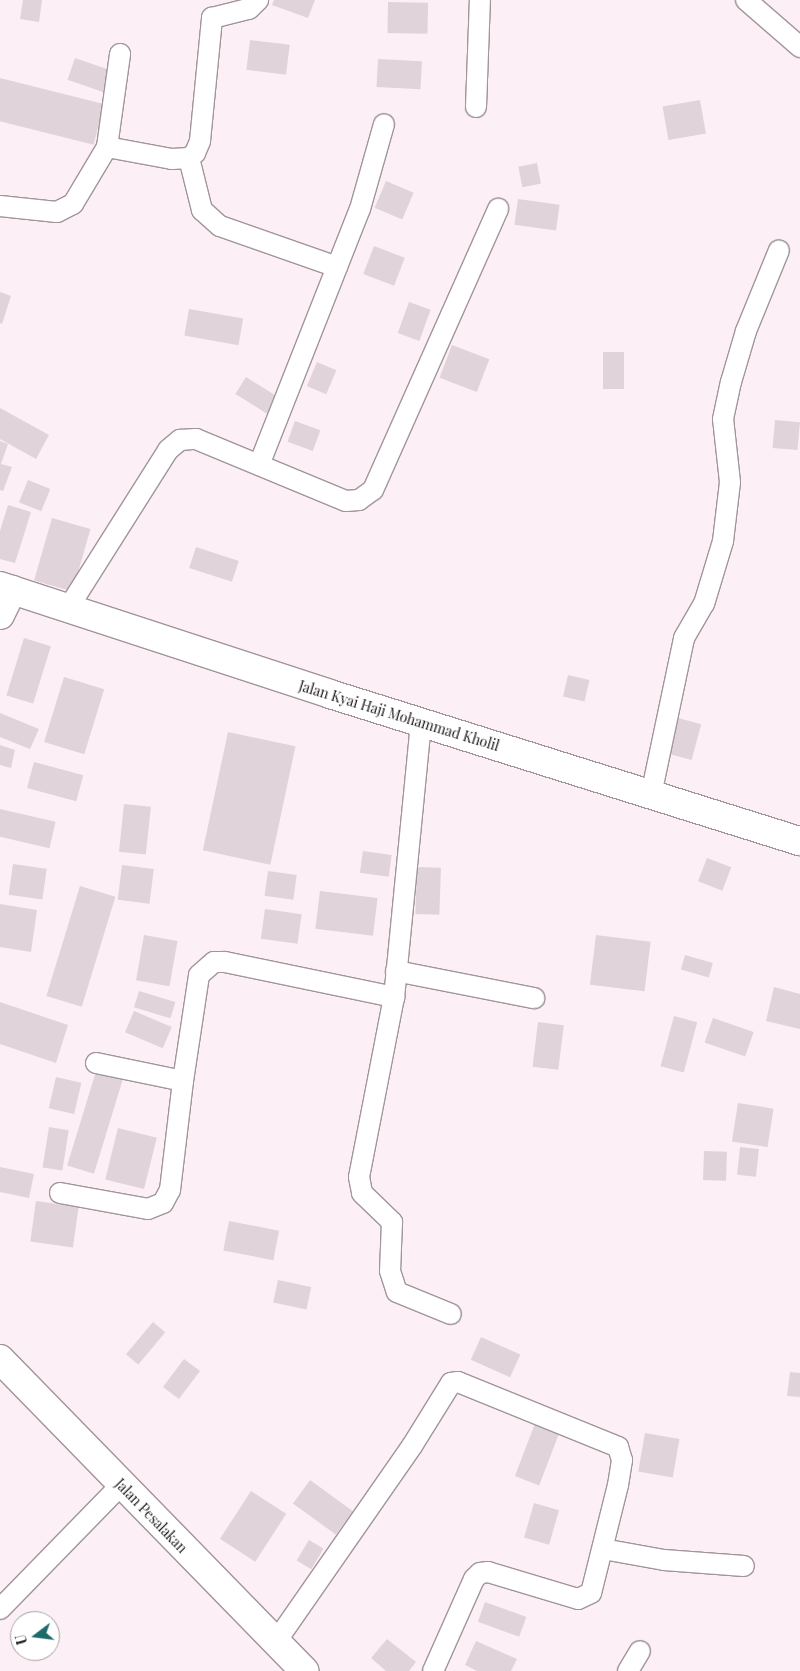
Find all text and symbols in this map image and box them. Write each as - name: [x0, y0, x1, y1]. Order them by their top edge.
- street label: Jalan Kyai Haji Mohammad Kholil: [297, 677, 501, 755]
- street label: Jalan Pesalakan: [112, 1476, 190, 1556]
- north arrow: [10, 1611, 60, 1661]
- text: U: [11, 1633, 31, 1647]

